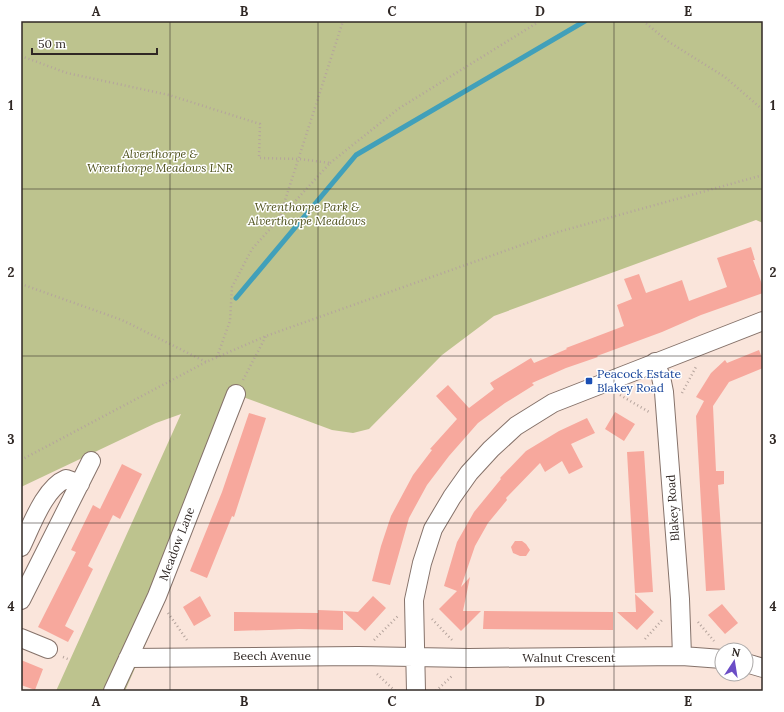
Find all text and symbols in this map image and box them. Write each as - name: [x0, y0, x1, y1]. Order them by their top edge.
- text: A: [92, 3, 101, 20]
- text: B: [240, 3, 249, 20]
- text: C: [388, 3, 397, 20]
- text: D: [535, 3, 545, 20]
- text: E: [684, 3, 692, 20]
- scale bar: [32, 30, 157, 56]
- text: 50 m: [38, 36, 66, 51]
- text: 1: [8, 97, 14, 114]
- text: 1: [770, 97, 776, 114]
- park label: Alverthorpe & Wrenthorpe Meadows LNR: [87, 146, 234, 175]
- park label: Wrenthorpe Park & Alverthorpe Meadows: [247, 199, 366, 228]
- text: 2: [8, 264, 15, 281]
- text: 2: [770, 264, 777, 281]
- place label: Peacock Estate Blakey Road: [597, 366, 682, 395]
- marker: Peacock Estate Blakey Road: [584, 376, 594, 386]
- text: 3: [7, 431, 15, 448]
- text: 3: [769, 431, 777, 448]
- street label: Blakey Road: [663, 474, 682, 542]
- street label: Meadow Lane: [156, 504, 198, 583]
- text: 4: [7, 598, 15, 615]
- text: 4: [769, 598, 777, 615]
- north arrow: [714, 642, 754, 682]
- text: N: [730, 644, 742, 660]
- street label: Beech Avenue: [233, 648, 311, 663]
- street label: Walnut Crescent: [522, 650, 616, 665]
- text: A: [92, 693, 101, 710]
- text: B: [240, 693, 249, 710]
- text: C: [388, 693, 397, 710]
- text: D: [535, 693, 545, 710]
- text: E: [684, 693, 692, 710]

